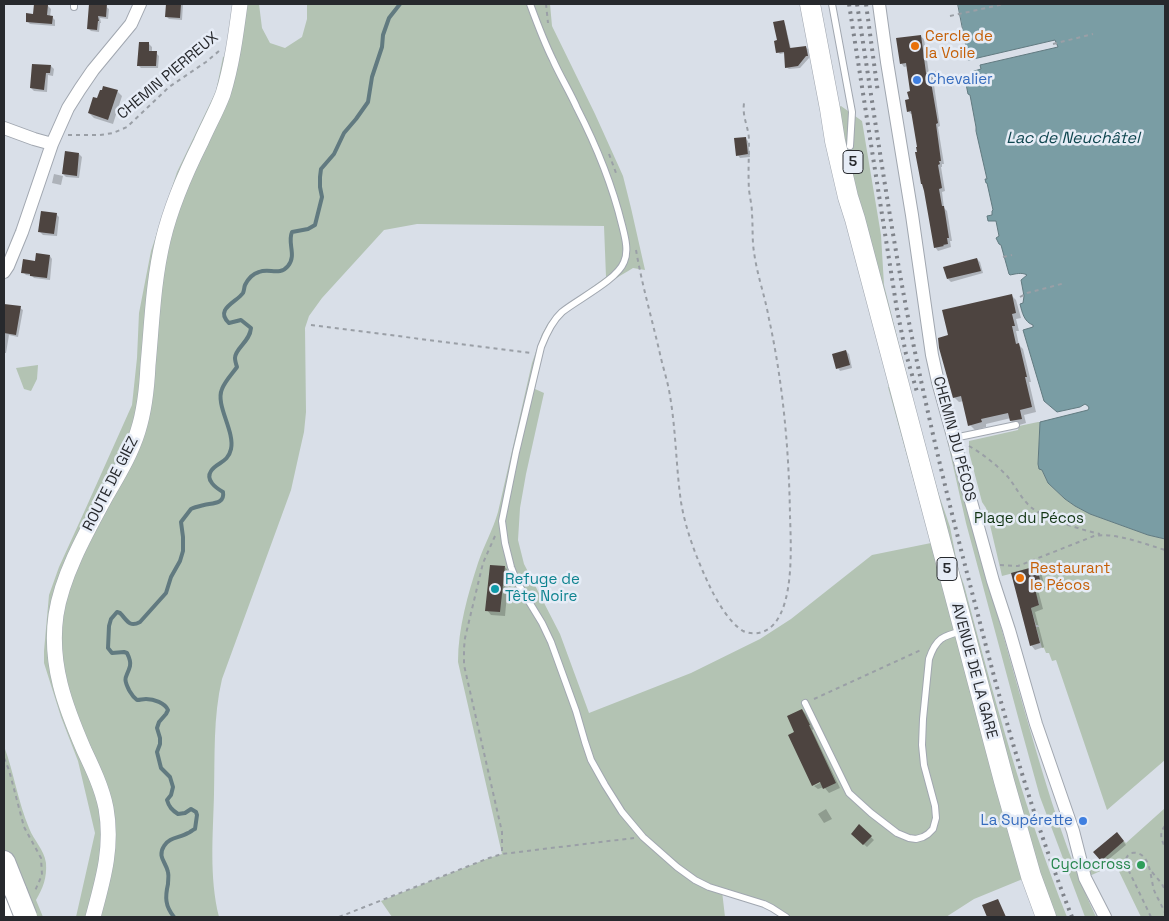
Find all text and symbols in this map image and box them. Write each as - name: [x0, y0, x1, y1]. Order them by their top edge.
- street label: CHEMIN PIERREUX: [114, 28, 222, 124]
- place label: Cercle de la Voile: [925, 28, 993, 63]
- marker: Cercle de la Voile: [909, 40, 921, 52]
- place label: Chevalier: [927, 71, 993, 89]
- marker: Chevalier: [911, 74, 923, 86]
- water label: Lac de Neuchâtel: [1006, 129, 1140, 149]
- road number: 5: [843, 150, 863, 173]
- street label: CHEMIN DU PÉCOS: [929, 375, 979, 503]
- street label: ROUTE DE GIEZ: [79, 434, 143, 534]
- park label: Plage du Pécos: [974, 510, 1084, 528]
- road number: 5: [937, 558, 957, 580]
- place label: Restaurant le Pécos: [1030, 560, 1110, 595]
- place label: Refuge de Tête Noire: [505, 571, 580, 606]
- marker: Restaurant le Pécos: [1014, 572, 1026, 584]
- marker: Refuge de Tête Noire: [489, 583, 501, 595]
- street label: AVENUE DE LA GARE: [947, 601, 1001, 741]
- place label: La Supérette: [981, 812, 1073, 830]
- marker: La Supérette: [1077, 815, 1089, 827]
- place label: Cyclocross: [1051, 856, 1131, 874]
- marker: Cyclocross: [1135, 859, 1147, 871]

